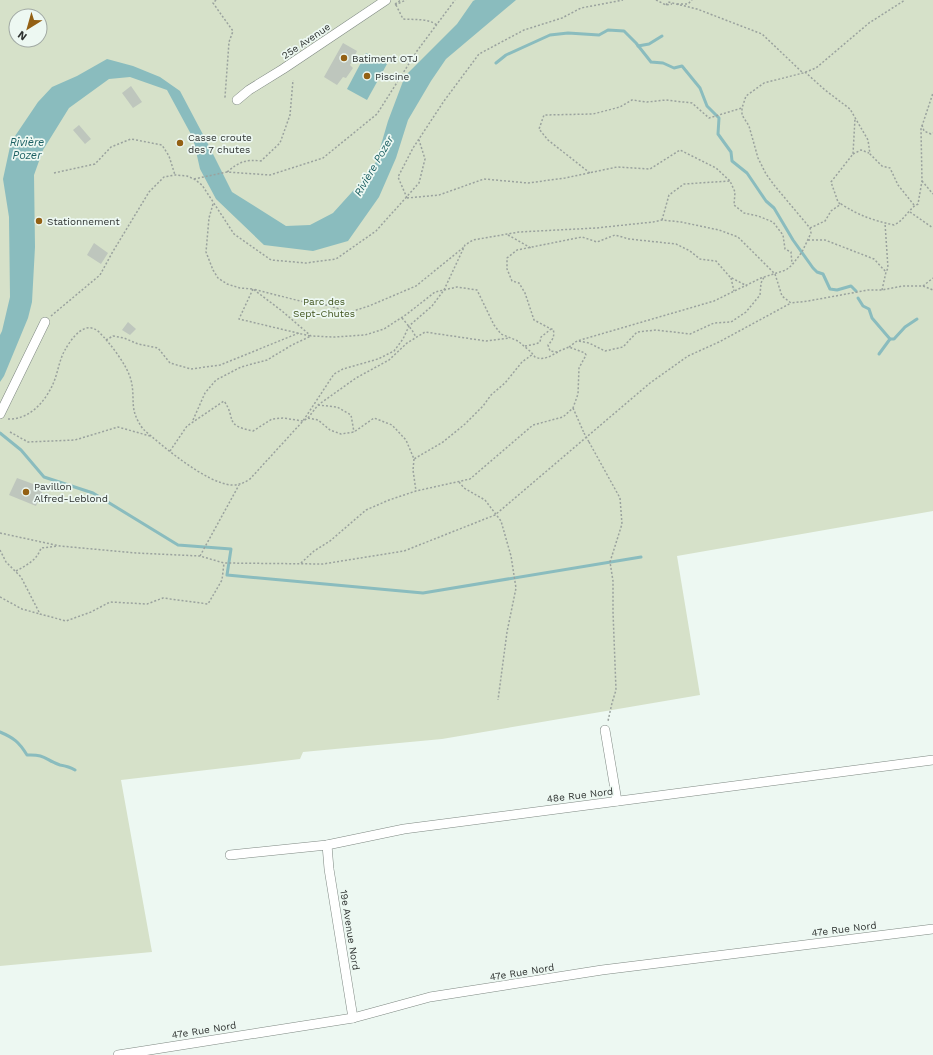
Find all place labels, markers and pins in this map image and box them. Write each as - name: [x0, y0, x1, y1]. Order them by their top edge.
- marker: Batiment OTJ: [339, 53, 349, 63]
- place label: Batiment OTJ: [352, 53, 418, 64]
- marker: Piscine: [362, 71, 372, 81]
- place label: Piscine: [375, 71, 409, 82]
- place label: Casse croute des 7 chutes: [188, 132, 252, 155]
- marker: Casse croute des 7 chutes: [175, 138, 185, 148]
- marker: Stationnement: [34, 216, 44, 226]
- place label: Stationnement: [47, 216, 120, 227]
- place label: Pavillon Alfred-Leblond: [34, 481, 108, 504]
- marker: Pavillon Alfred-Leblond: [21, 487, 31, 497]

